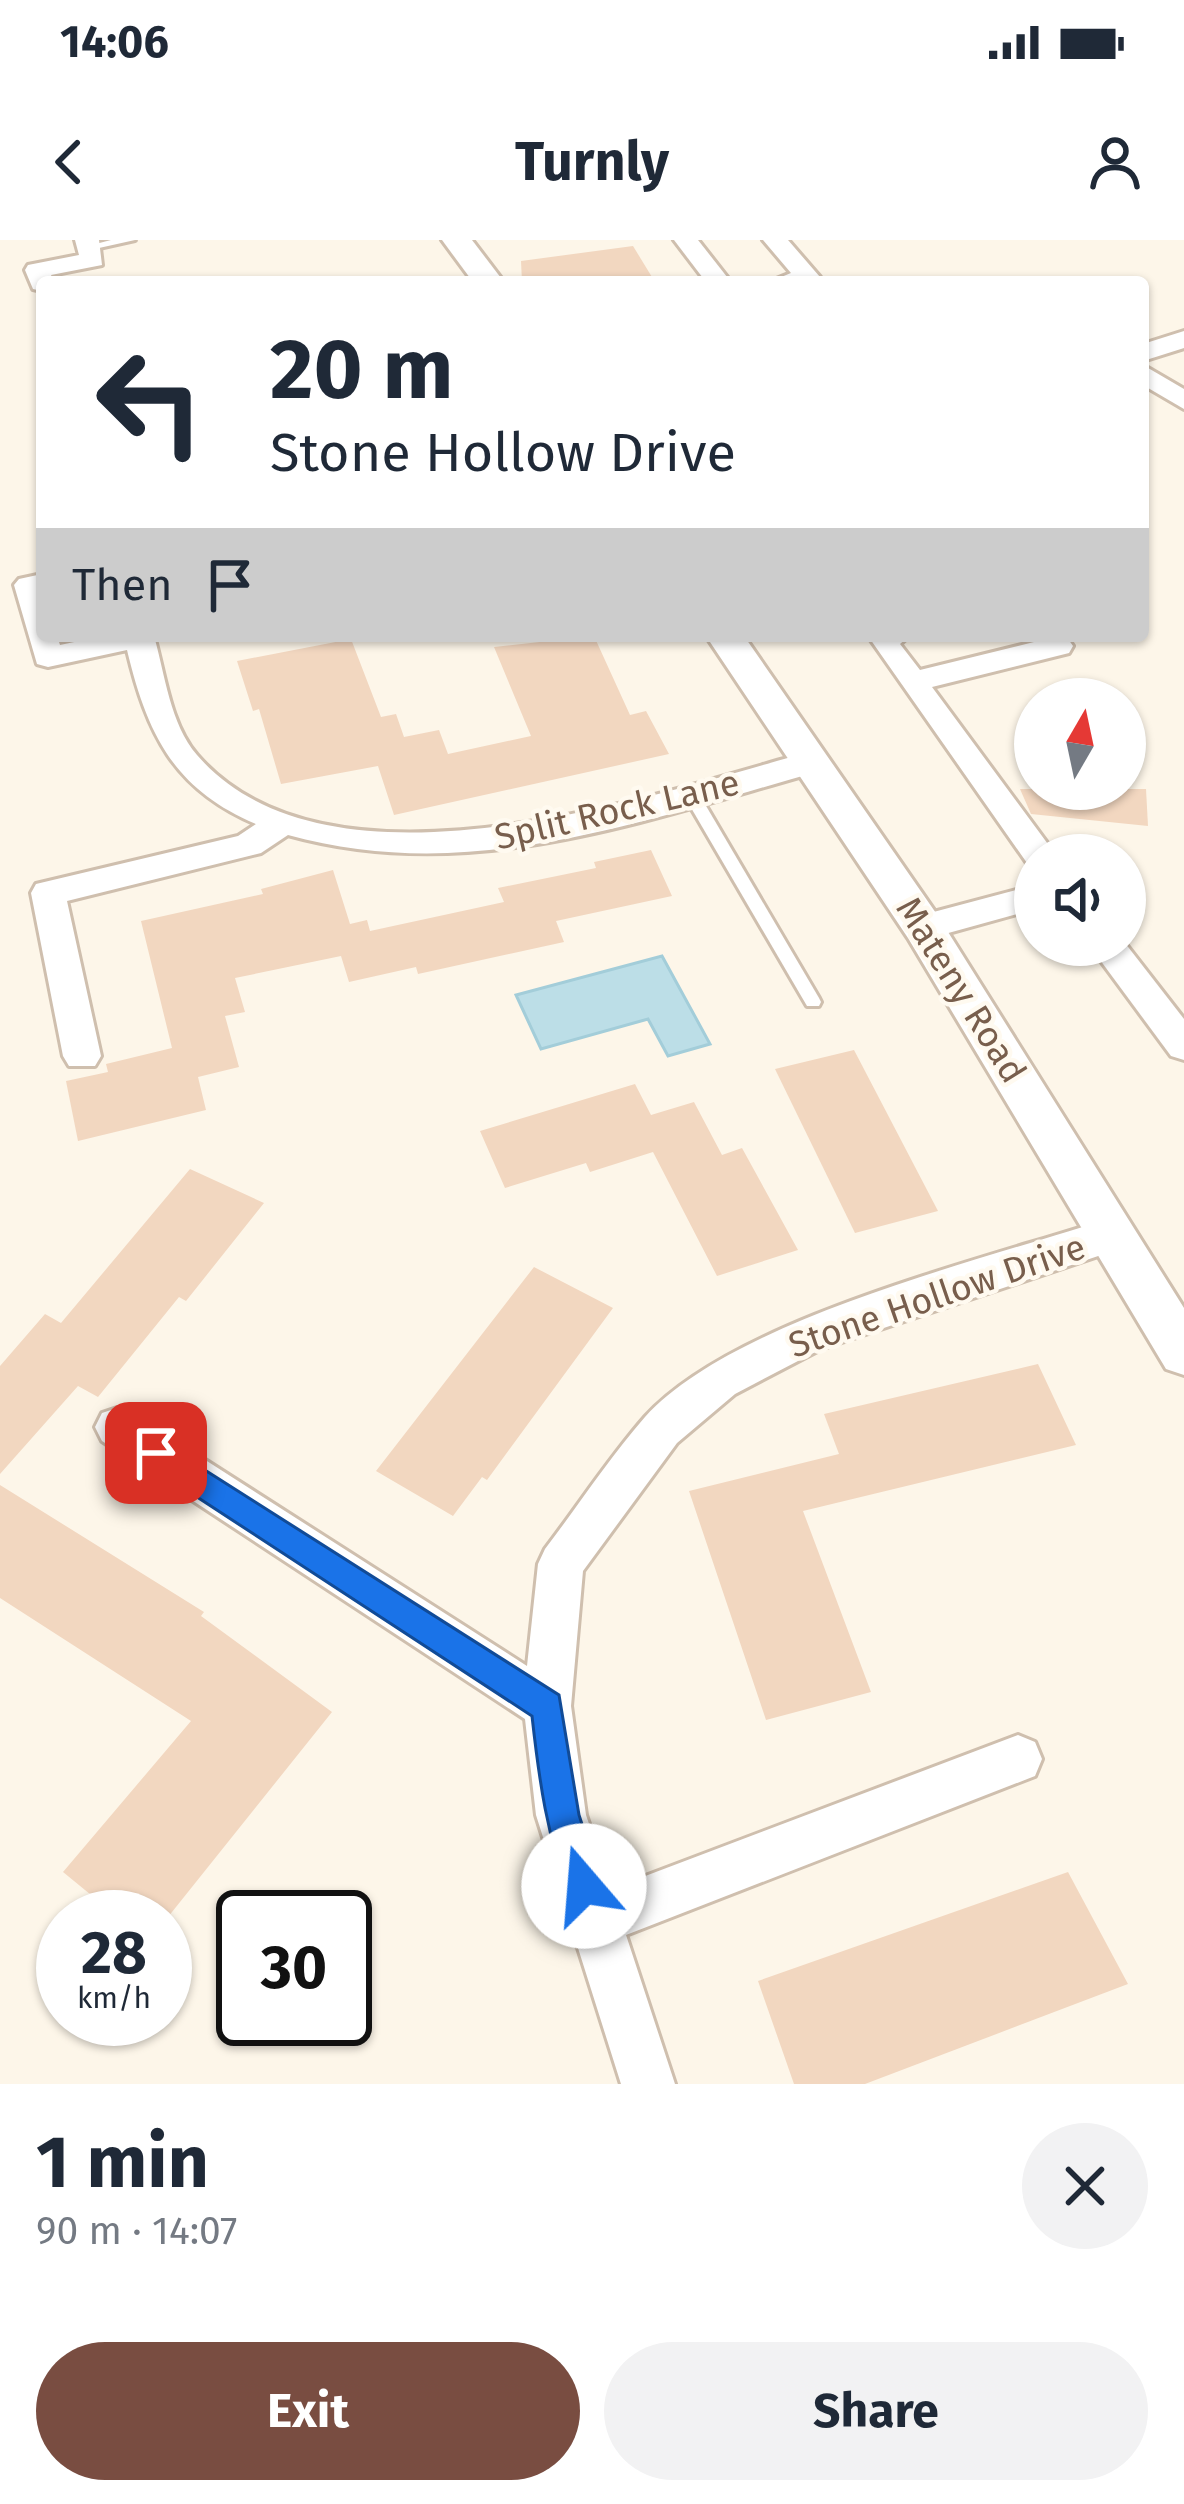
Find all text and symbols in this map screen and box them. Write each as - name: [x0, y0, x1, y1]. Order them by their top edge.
- text: 14:06: [60, 15, 169, 69]
- icon: back: [36, 129, 102, 195]
- icon: person: [1082, 129, 1148, 195]
- text: Turnly: [515, 130, 669, 194]
- text: 20 m: [270, 319, 453, 420]
- icon: left: [72, 324, 228, 480]
- text: Stone Hollow Drive: [270, 421, 736, 485]
- icon: arrive: [197, 552, 263, 618]
- text: Then: [72, 558, 173, 612]
- north arrow: [1014, 678, 1146, 810]
- map controls: [1014, 678, 1146, 966]
- street label: Split Rock Lane: [490, 760, 744, 860]
- button: sound: [1014, 834, 1146, 966]
- street label: Mateny Road: [886, 889, 1036, 1091]
- street label: Stone Hollow Drive: [783, 1225, 1091, 1367]
- pin: [105, 1402, 207, 1504]
- icon: arrive: [123, 1420, 189, 1486]
- position arrow: [521, 1823, 647, 1949]
- speed limit sign: 30: [216, 1890, 372, 2046]
- text: 28: [81, 1917, 147, 1989]
- text: km/h: [77, 1980, 151, 2016]
- text: 1 min: [36, 2120, 209, 2206]
- button: close: [1022, 2123, 1148, 2249]
- text: 90 m · 14:07: [36, 2208, 237, 2254]
- button: Exit: [36, 2342, 580, 2480]
- button: Share: [604, 2342, 1148, 2480]

